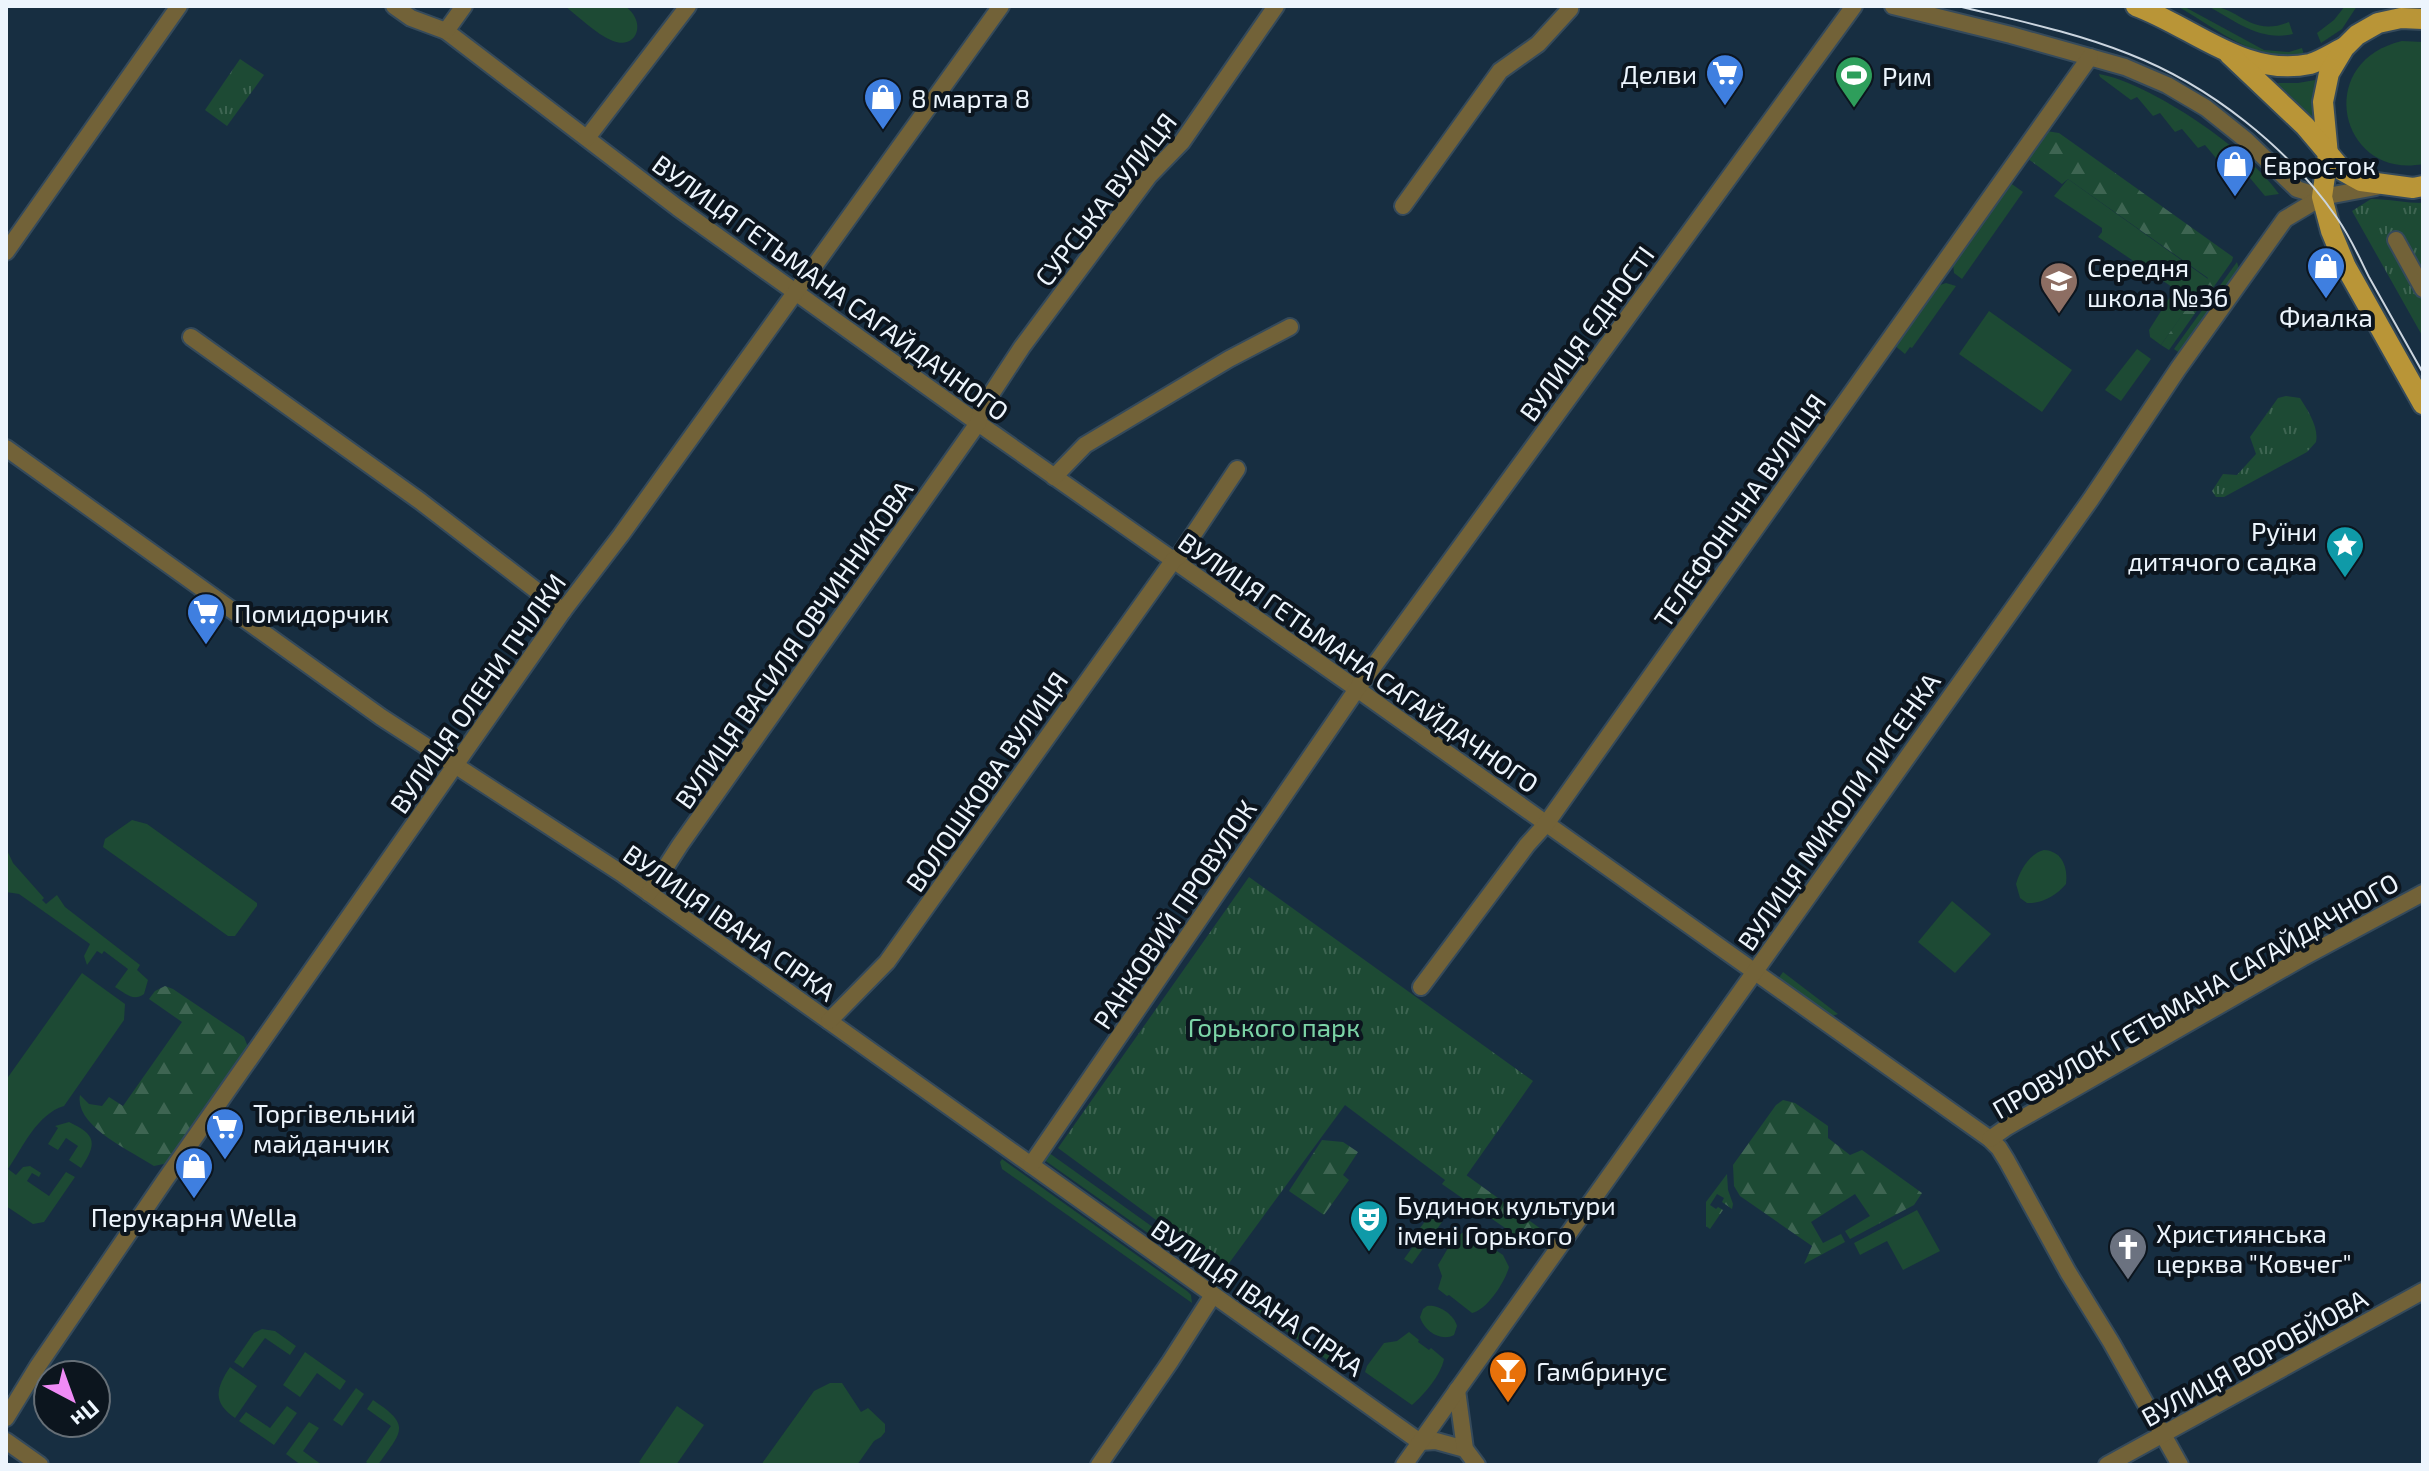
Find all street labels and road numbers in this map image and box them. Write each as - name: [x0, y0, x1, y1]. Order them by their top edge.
- street label: СУРСЬКА ВУЛИЦЯ: [1028, 106, 1182, 292]
- street label: ВУЛИЦЯ ГЕТЬМАНА САГАЙДАЧНОГО: [647, 147, 1015, 427]
- street label: ВУЛИЦЯ ЄДНОСТІ: [1512, 239, 1660, 427]
- street label: ТЕЛЕФОНІЧНА ВУЛИЦЯ: [1647, 387, 1831, 633]
- street label: ВУЛИЦЯ ВАСИЛЯ ОВЧИННИКОВА: [668, 474, 918, 814]
- street label: ВУЛИЦЯ ГЕТЬМАНА САГАЙДАЧНОГО: [1173, 525, 1545, 799]
- street label: ВУЛИЦЯ ОЛЕНИ ПЧІЛКИ: [383, 567, 571, 819]
- street label: ВОЛОШКОВА ВУЛИЦЯ: [898, 665, 1074, 897]
- street label: ВУЛИЦЯ МИКОЛИ ЛИСЕНКА: [1730, 666, 1946, 956]
- street label: РАНКОВИЙ ПРОВУЛОК: [1086, 794, 1262, 1034]
- street label: ВУЛИЦЯ ІВАНА СІРКА: [618, 837, 842, 1007]
- street label: ПРОВУЛОК ГЕТЬМАНА САГАЙДАЧНОГО: [1987, 866, 2403, 1124]
- street label: ВУЛИЦЯ ІВАНА СІРКА: [1146, 1212, 1370, 1382]
- street label: ВУЛИЦЯ ВОРОБЙОВА: [2136, 1282, 2372, 1432]

